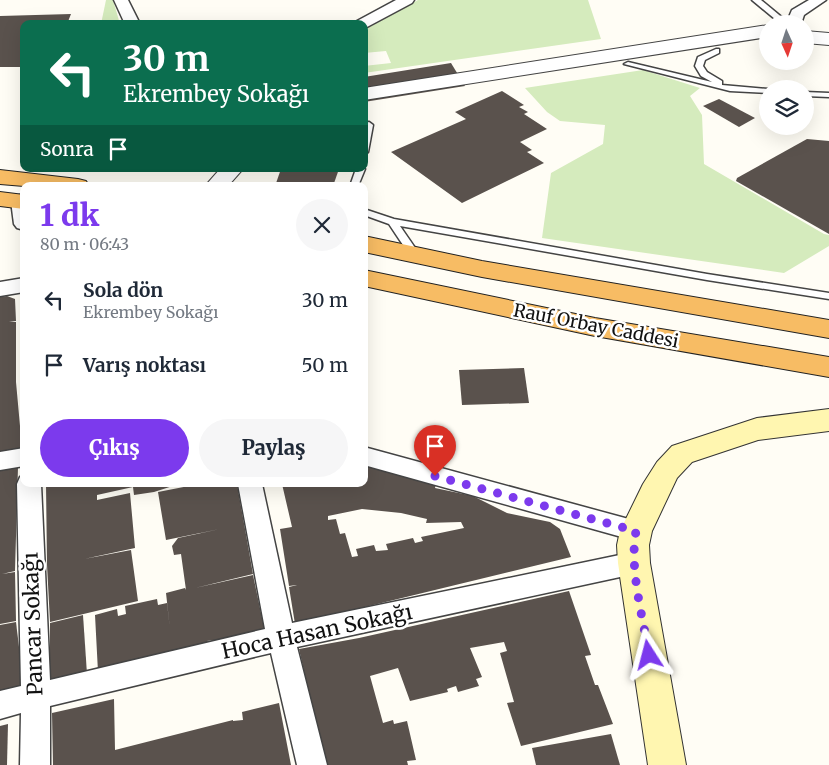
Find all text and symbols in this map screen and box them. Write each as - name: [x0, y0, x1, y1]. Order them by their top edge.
- north arrow: [759, 15, 814, 70]
- map controls: [759, 15, 814, 135]
- text: 30 m: [123, 37, 209, 81]
- icon: left: [40, 40, 105, 105]
- text: Ekrembey Sokağı: [123, 80, 309, 108]
- button: layers: [759, 80, 814, 135]
- icon: arrive: [104, 135, 132, 163]
- text: Sonra: [40, 137, 94, 161]
- text: 1 dk: [40, 196, 99, 234]
- button: close: [296, 199, 348, 251]
- text: 80 m · 06:43: [40, 234, 129, 254]
- text: Sola dön: [83, 278, 163, 302]
- icon: left: [40, 286, 68, 314]
- text: 30 m: [302, 288, 348, 312]
- street label: Rauf Orbay Caddesi: [512, 298, 681, 353]
- text: Ekrembey Sokağı: [83, 302, 218, 322]
- icon: arrive: [40, 351, 68, 379]
- text: Varış noktası: [83, 353, 206, 377]
- text: 50 m: [302, 353, 348, 377]
- button: Çıkış: [40, 419, 189, 477]
- button: Paylaş: [199, 419, 348, 477]
- pin: [414, 425, 456, 476]
- icon: arrive: [421, 432, 449, 460]
- street label: Pancar Sokağı: [16, 552, 48, 696]
- street label: Hoca Hasan Sokağı: [219, 598, 415, 665]
- position arrow: [622, 628, 674, 680]

